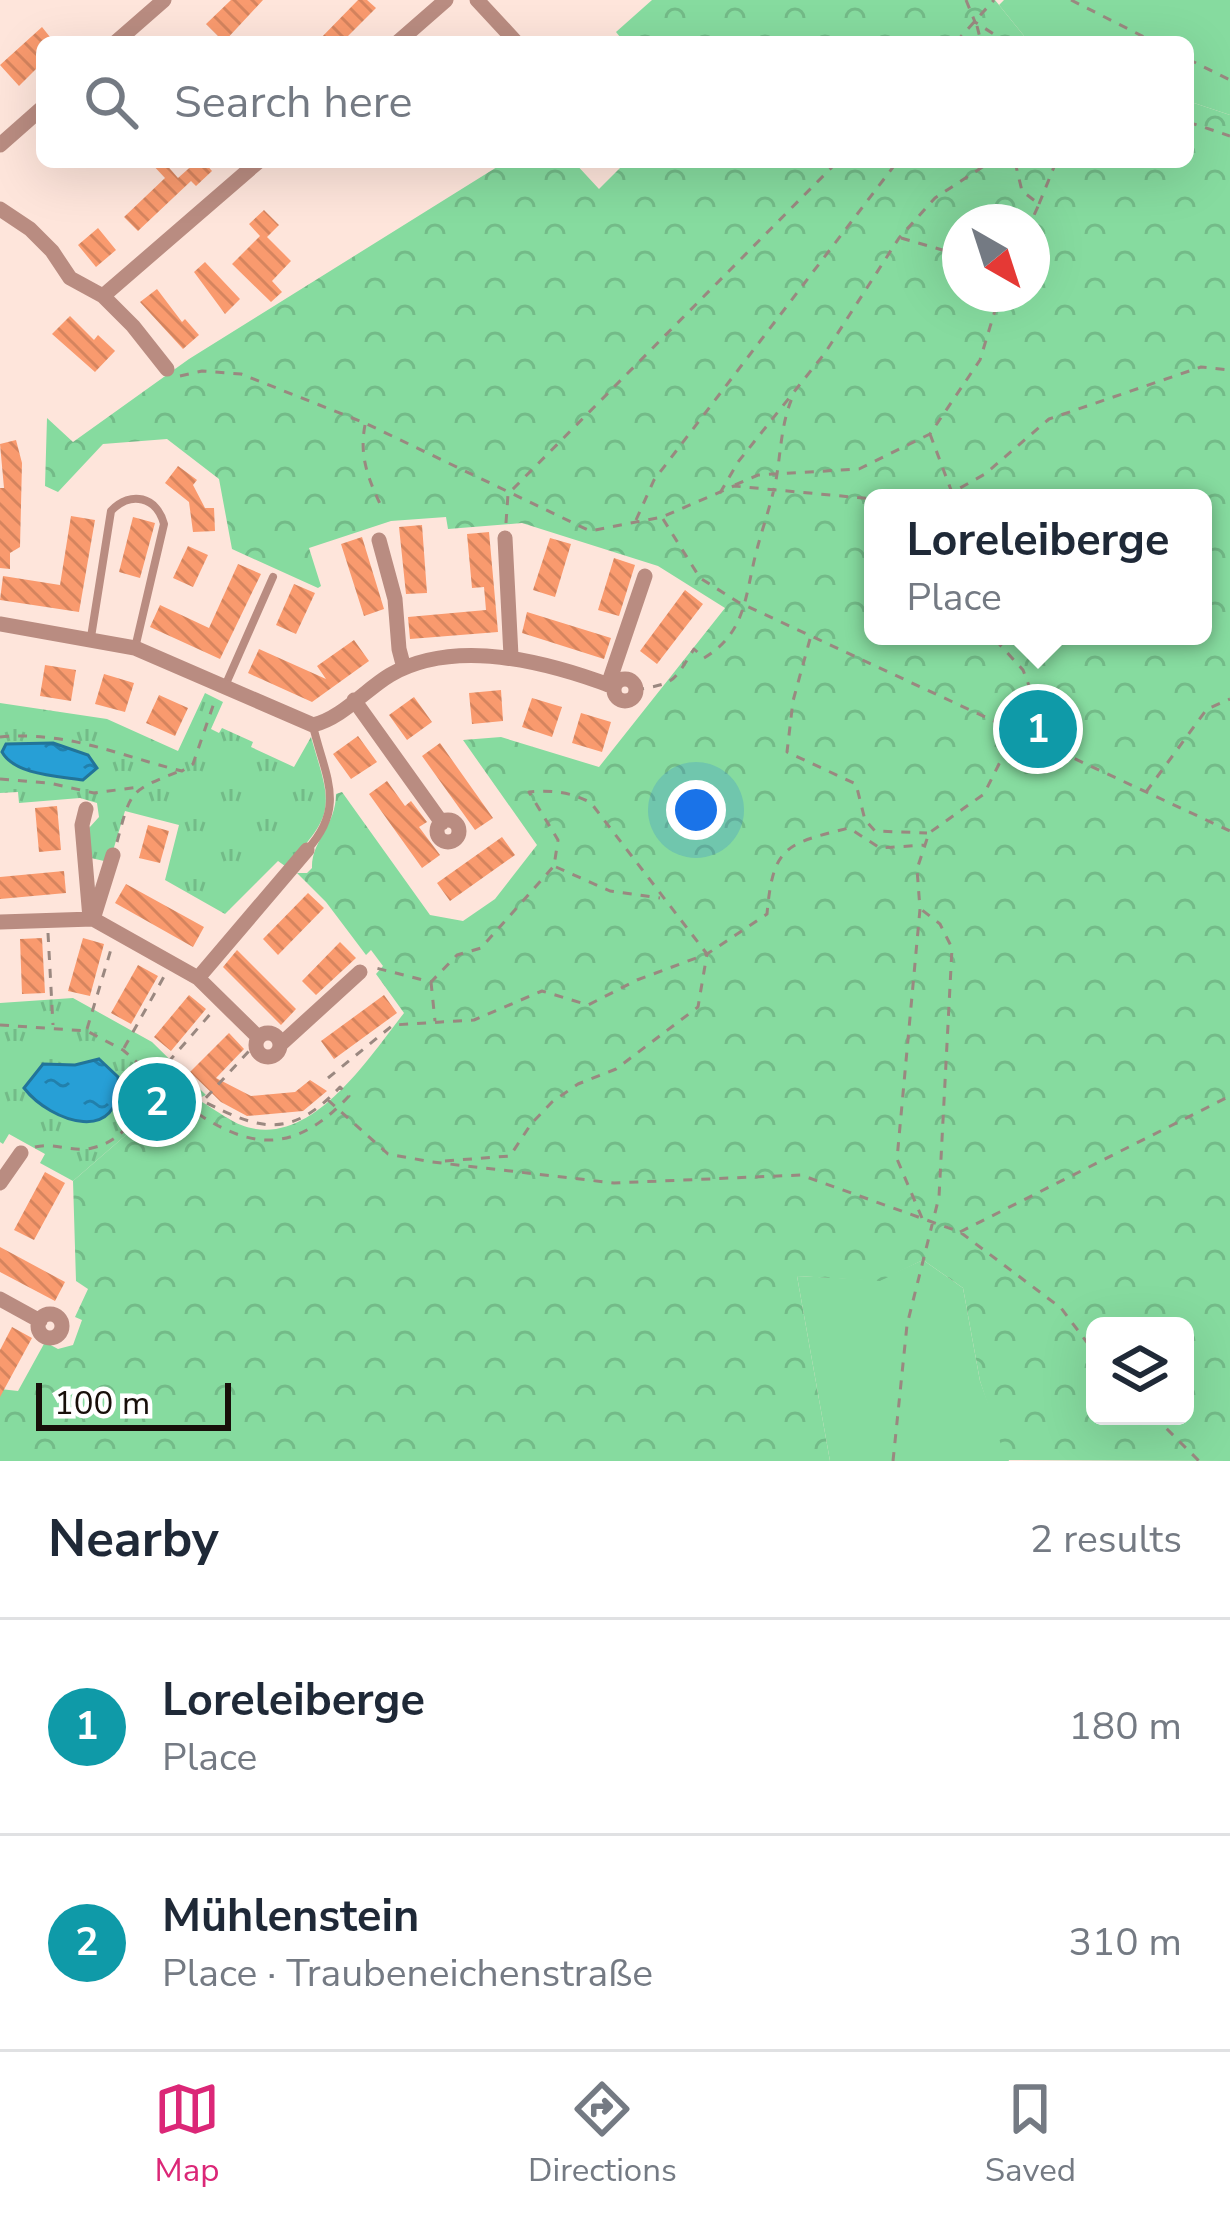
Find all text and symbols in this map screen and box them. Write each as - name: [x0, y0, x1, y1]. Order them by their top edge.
- search box: [36, 36, 1194, 168]
- icon: search: [78, 69, 144, 135]
- text: Search here: [174, 72, 413, 133]
- north arrow: [942, 204, 1050, 312]
- popup: [864, 489, 1212, 645]
- text: Loreleiberge: [907, 510, 1169, 571]
- text: Place: [907, 571, 1002, 624]
- pin: 1: [999, 684, 1077, 774]
- your location: [666, 780, 726, 840]
- pin: 2: [118, 1057, 196, 1147]
- map controls: [1086, 1317, 1194, 1425]
- button: layers: [1086, 1317, 1194, 1425]
- scale bar: [36, 1377, 231, 1430]
- text: 100 m: [54, 1381, 150, 1426]
- text: Nearby: [48, 1504, 219, 1574]
- text: 2 results: [1030, 1513, 1182, 1566]
- text: Loreleiberge: [162, 1670, 425, 1731]
- text: 1: [75, 1700, 99, 1753]
- text: 180 m: [1068, 1700, 1182, 1753]
- text: Place: [162, 1731, 257, 1784]
- text: Mühlenstein: [162, 1886, 419, 1947]
- text: 2: [75, 1916, 99, 1969]
- text: 310 m: [1068, 1916, 1182, 1969]
- text: Place · Traubeneichenstraße: [162, 1947, 653, 2000]
- tab: Map: [154, 2076, 220, 2193]
- tab: Directions: [528, 2076, 677, 2193]
- tab: Saved: [985, 2076, 1076, 2193]

